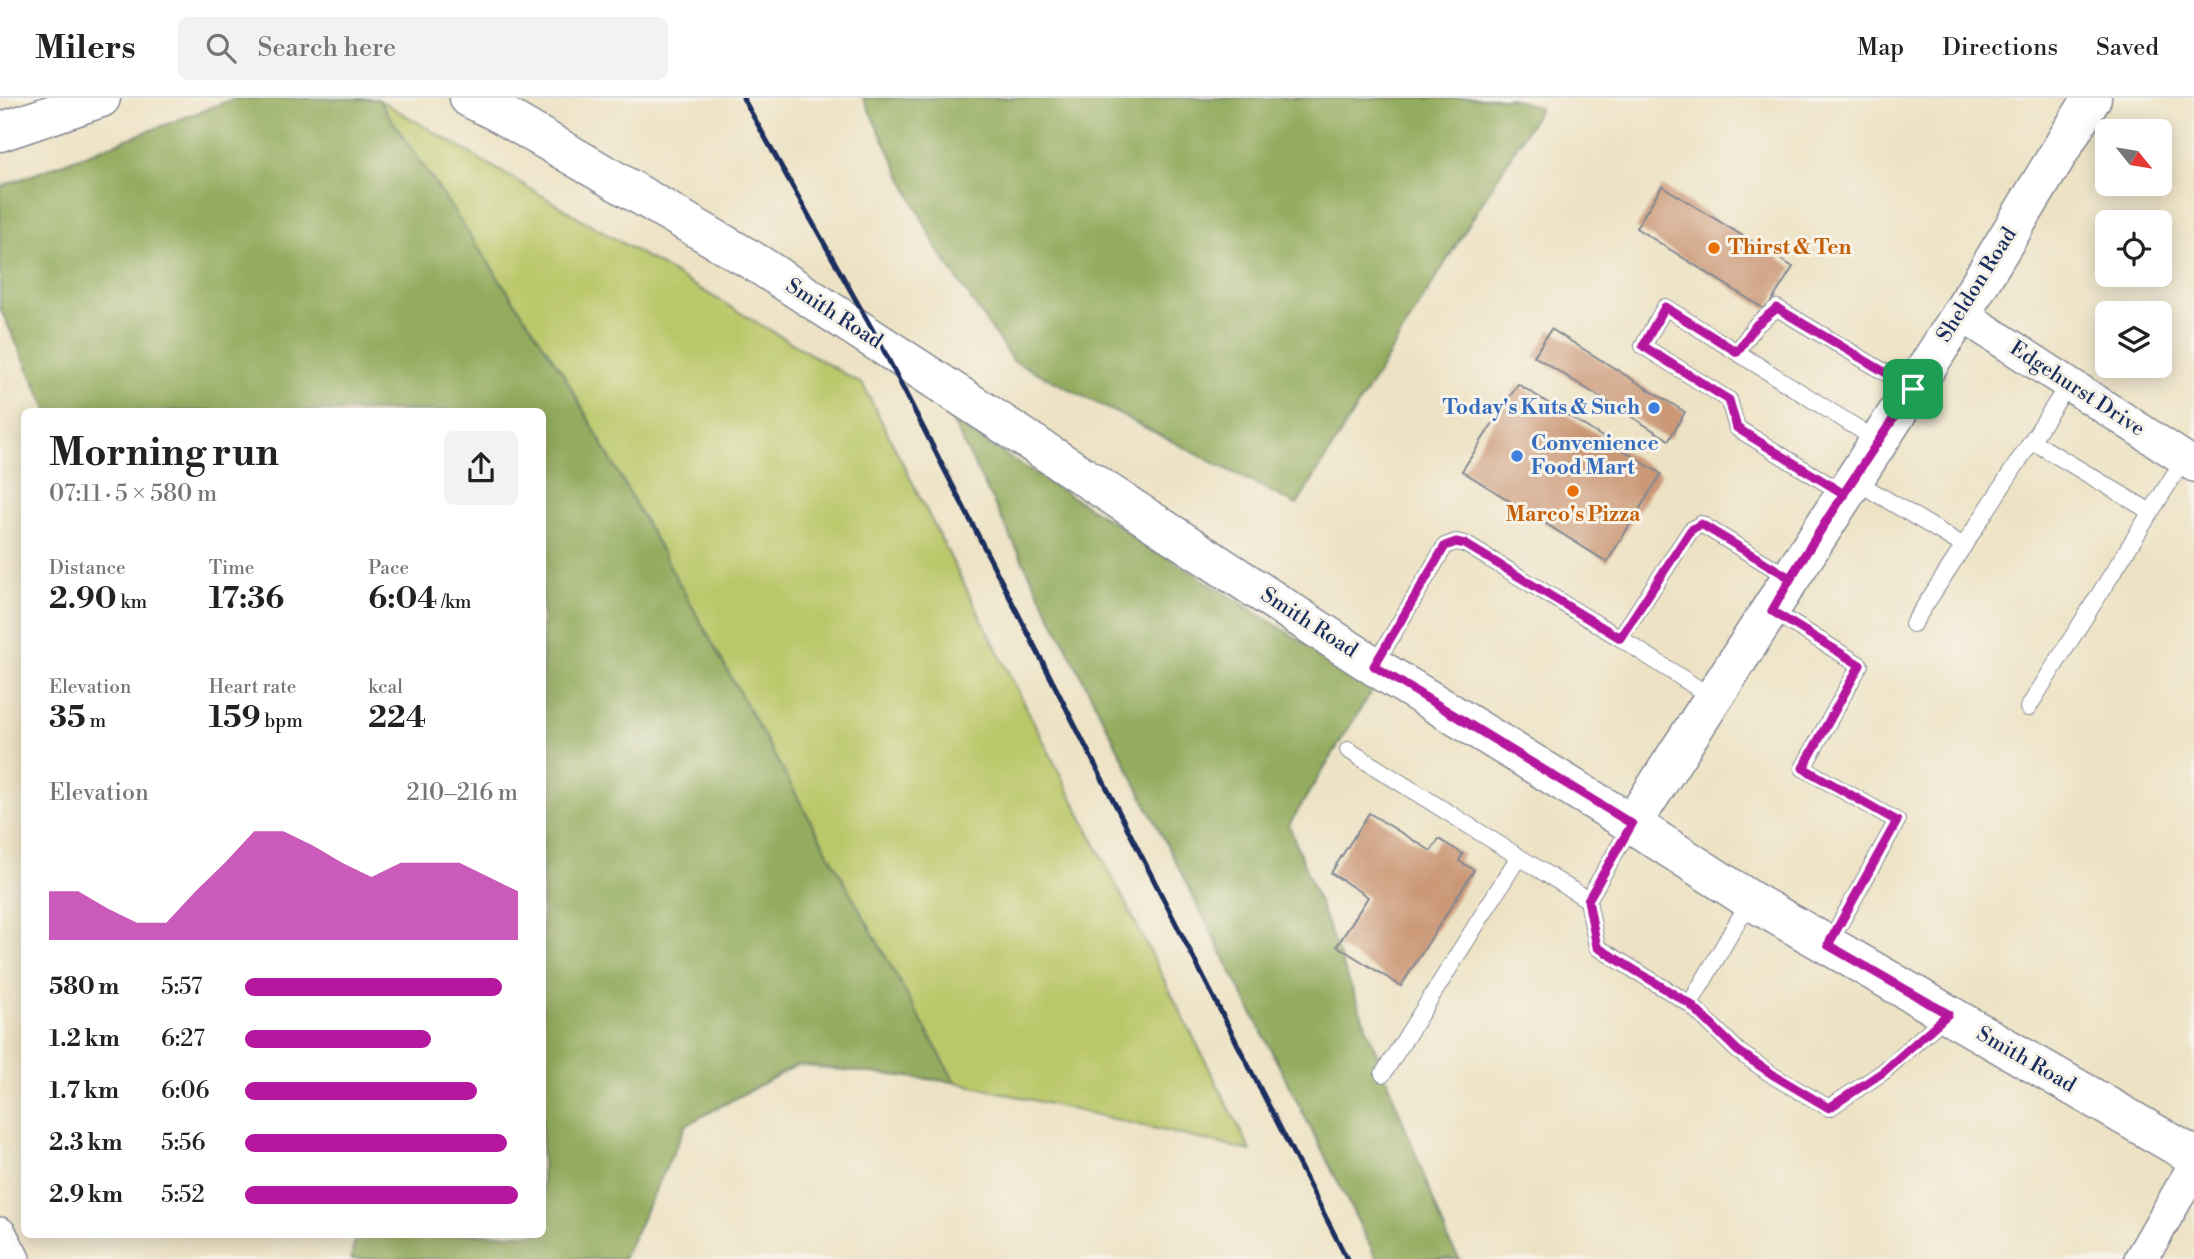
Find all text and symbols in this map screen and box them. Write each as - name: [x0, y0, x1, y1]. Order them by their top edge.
- search box: [178, 17, 668, 80]
- text: Milers: [35, 28, 136, 69]
- icon: search: [202, 29, 240, 67]
- text: Search here: [258, 32, 396, 64]
- text: Map: [1857, 33, 1904, 63]
- text: Directions: [1942, 33, 2058, 63]
- text: Saved: [2096, 33, 2159, 63]
- north arrow: [2095, 119, 2172, 196]
- map controls: [2095, 119, 2172, 378]
- button: locate: [2095, 210, 2172, 287]
- street label: Sheldon Road: [1931, 223, 2023, 347]
- place label: Thirst & Ten: [1728, 235, 1852, 261]
- marker: Thirst & Ten: [1706, 240, 1722, 256]
- street label: Smith Road: [781, 273, 887, 355]
- button: layers: [2095, 301, 2172, 378]
- street label: Edgehurst Drive: [2005, 336, 2149, 442]
- pin: [1883, 359, 1943, 419]
- icon: arrive: [1894, 370, 1932, 408]
- place label: Today's Kuts & Such: [1443, 395, 1640, 421]
- marker: Today's Kuts & Such: [1646, 400, 1662, 416]
- text: Morning run: [49, 430, 279, 477]
- button: share: [444, 431, 518, 505]
- place label: Convenience Food Mart: [1531, 431, 1659, 481]
- marker: Convenience Food Mart: [1509, 448, 1525, 464]
- text: 07:11 · 5 × 580 m: [49, 480, 217, 508]
- marker: Marco's Pizza: [1565, 483, 1581, 499]
- place label: Marco's Pizza: [1506, 502, 1641, 528]
- text: Distance: [49, 556, 126, 580]
- text: Time: [209, 556, 254, 580]
- text: Pace: [368, 556, 409, 580]
- text: 2.90: [49, 580, 117, 618]
- text: 17:36: [209, 580, 284, 618]
- text: 6:04: [368, 580, 437, 618]
- street label: Smith Road: [1256, 582, 1362, 664]
- text: km: [117, 590, 147, 614]
- text: /km: [437, 590, 471, 614]
- text: Elevation: [49, 675, 131, 699]
- text: Heart rate: [209, 675, 296, 699]
- text: kcal: [368, 675, 403, 699]
- text: 35: [49, 699, 86, 737]
- text: 159: [209, 699, 261, 737]
- text: 224: [368, 699, 426, 737]
- text: m: [86, 709, 106, 733]
- text: bpm: [261, 709, 303, 733]
- text: Elevation: [49, 779, 149, 807]
- text: 210–216 m: [407, 779, 518, 807]
- text: 580 m: [49, 973, 119, 1001]
- text: 5:57: [161, 973, 202, 1001]
- street label: Smith Road: [1972, 1021, 2080, 1099]
- text: 1.2 km: [49, 1025, 120, 1053]
- text: 6:27: [161, 1025, 205, 1053]
- text: 1.7 km: [49, 1077, 119, 1105]
- text: 6:06: [161, 1077, 209, 1105]
- text: 2.3 km: [49, 1129, 122, 1157]
- text: 5:56: [161, 1129, 205, 1157]
- text: 2.9 km: [49, 1181, 123, 1209]
- text: 5:52: [161, 1181, 205, 1209]

